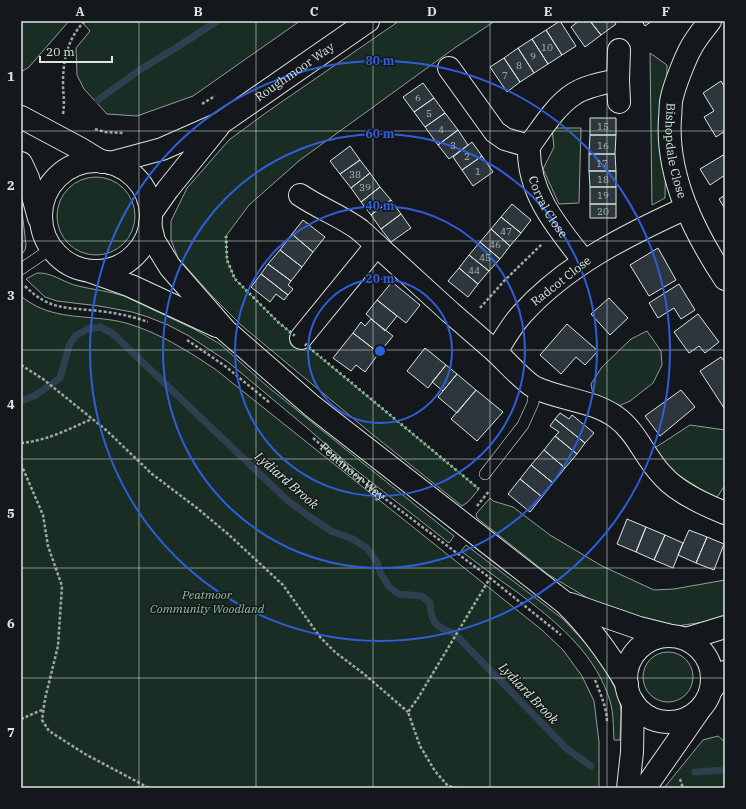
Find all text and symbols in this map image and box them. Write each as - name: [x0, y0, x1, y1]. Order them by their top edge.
- text: A: [75, 3, 85, 20]
- text: B: [193, 3, 203, 20]
- text: C: [310, 3, 319, 20]
- text: D: [427, 3, 437, 20]
- text: E: [544, 3, 552, 20]
- text: F: [662, 3, 670, 20]
- scale bar: [40, 38, 112, 64]
- street label: Roughmoor Way: [252, 38, 337, 104]
- house number: 10: [541, 41, 553, 54]
- text: 20 m: [46, 44, 75, 59]
- house number: 9: [530, 50, 536, 63]
- text: 80 m: [366, 53, 395, 68]
- house number: 8: [516, 59, 522, 72]
- text: 1: [7, 68, 15, 85]
- house number: 7: [502, 69, 508, 82]
- house number: 6: [415, 91, 421, 104]
- street label: Bishopdale Close: [663, 103, 690, 200]
- house number: 5: [426, 107, 432, 120]
- house number: 15: [597, 120, 609, 133]
- house number: 4: [438, 123, 444, 136]
- text: 60 m: [366, 126, 395, 141]
- house number: 3: [450, 139, 456, 152]
- house number: 16: [597, 139, 609, 152]
- house number: 2: [464, 150, 470, 163]
- house number: 17: [596, 157, 608, 170]
- house number: 1: [475, 165, 481, 178]
- house number: 38: [349, 168, 361, 181]
- house number: 18: [597, 173, 609, 186]
- street label: Corral Close: [526, 174, 571, 241]
- text: 2: [7, 177, 15, 194]
- house number: 39: [359, 181, 371, 194]
- house number: 19: [597, 189, 609, 202]
- text: 40 m: [366, 198, 395, 213]
- house number: 20: [597, 205, 609, 218]
- house number: 47: [500, 225, 512, 238]
- house number: 46: [489, 238, 501, 251]
- house number: 45: [479, 251, 491, 264]
- street label: Radcot Close: [528, 252, 594, 309]
- house number: 44: [468, 264, 480, 277]
- text: 20 m: [366, 271, 395, 286]
- text: 3: [7, 287, 15, 304]
- centre of rings: [373, 344, 387, 358]
- text: 4: [7, 396, 15, 413]
- street label: Peatmoor Way: [317, 439, 389, 504]
- water label: Lydiard Brook: [250, 447, 322, 513]
- text: 5: [7, 505, 15, 522]
- park label: Peatmoor Community Woodland: [150, 587, 265, 616]
- text: 6: [7, 615, 15, 632]
- water label: Lydiard Brook: [494, 658, 562, 728]
- text: 7: [7, 724, 15, 741]

